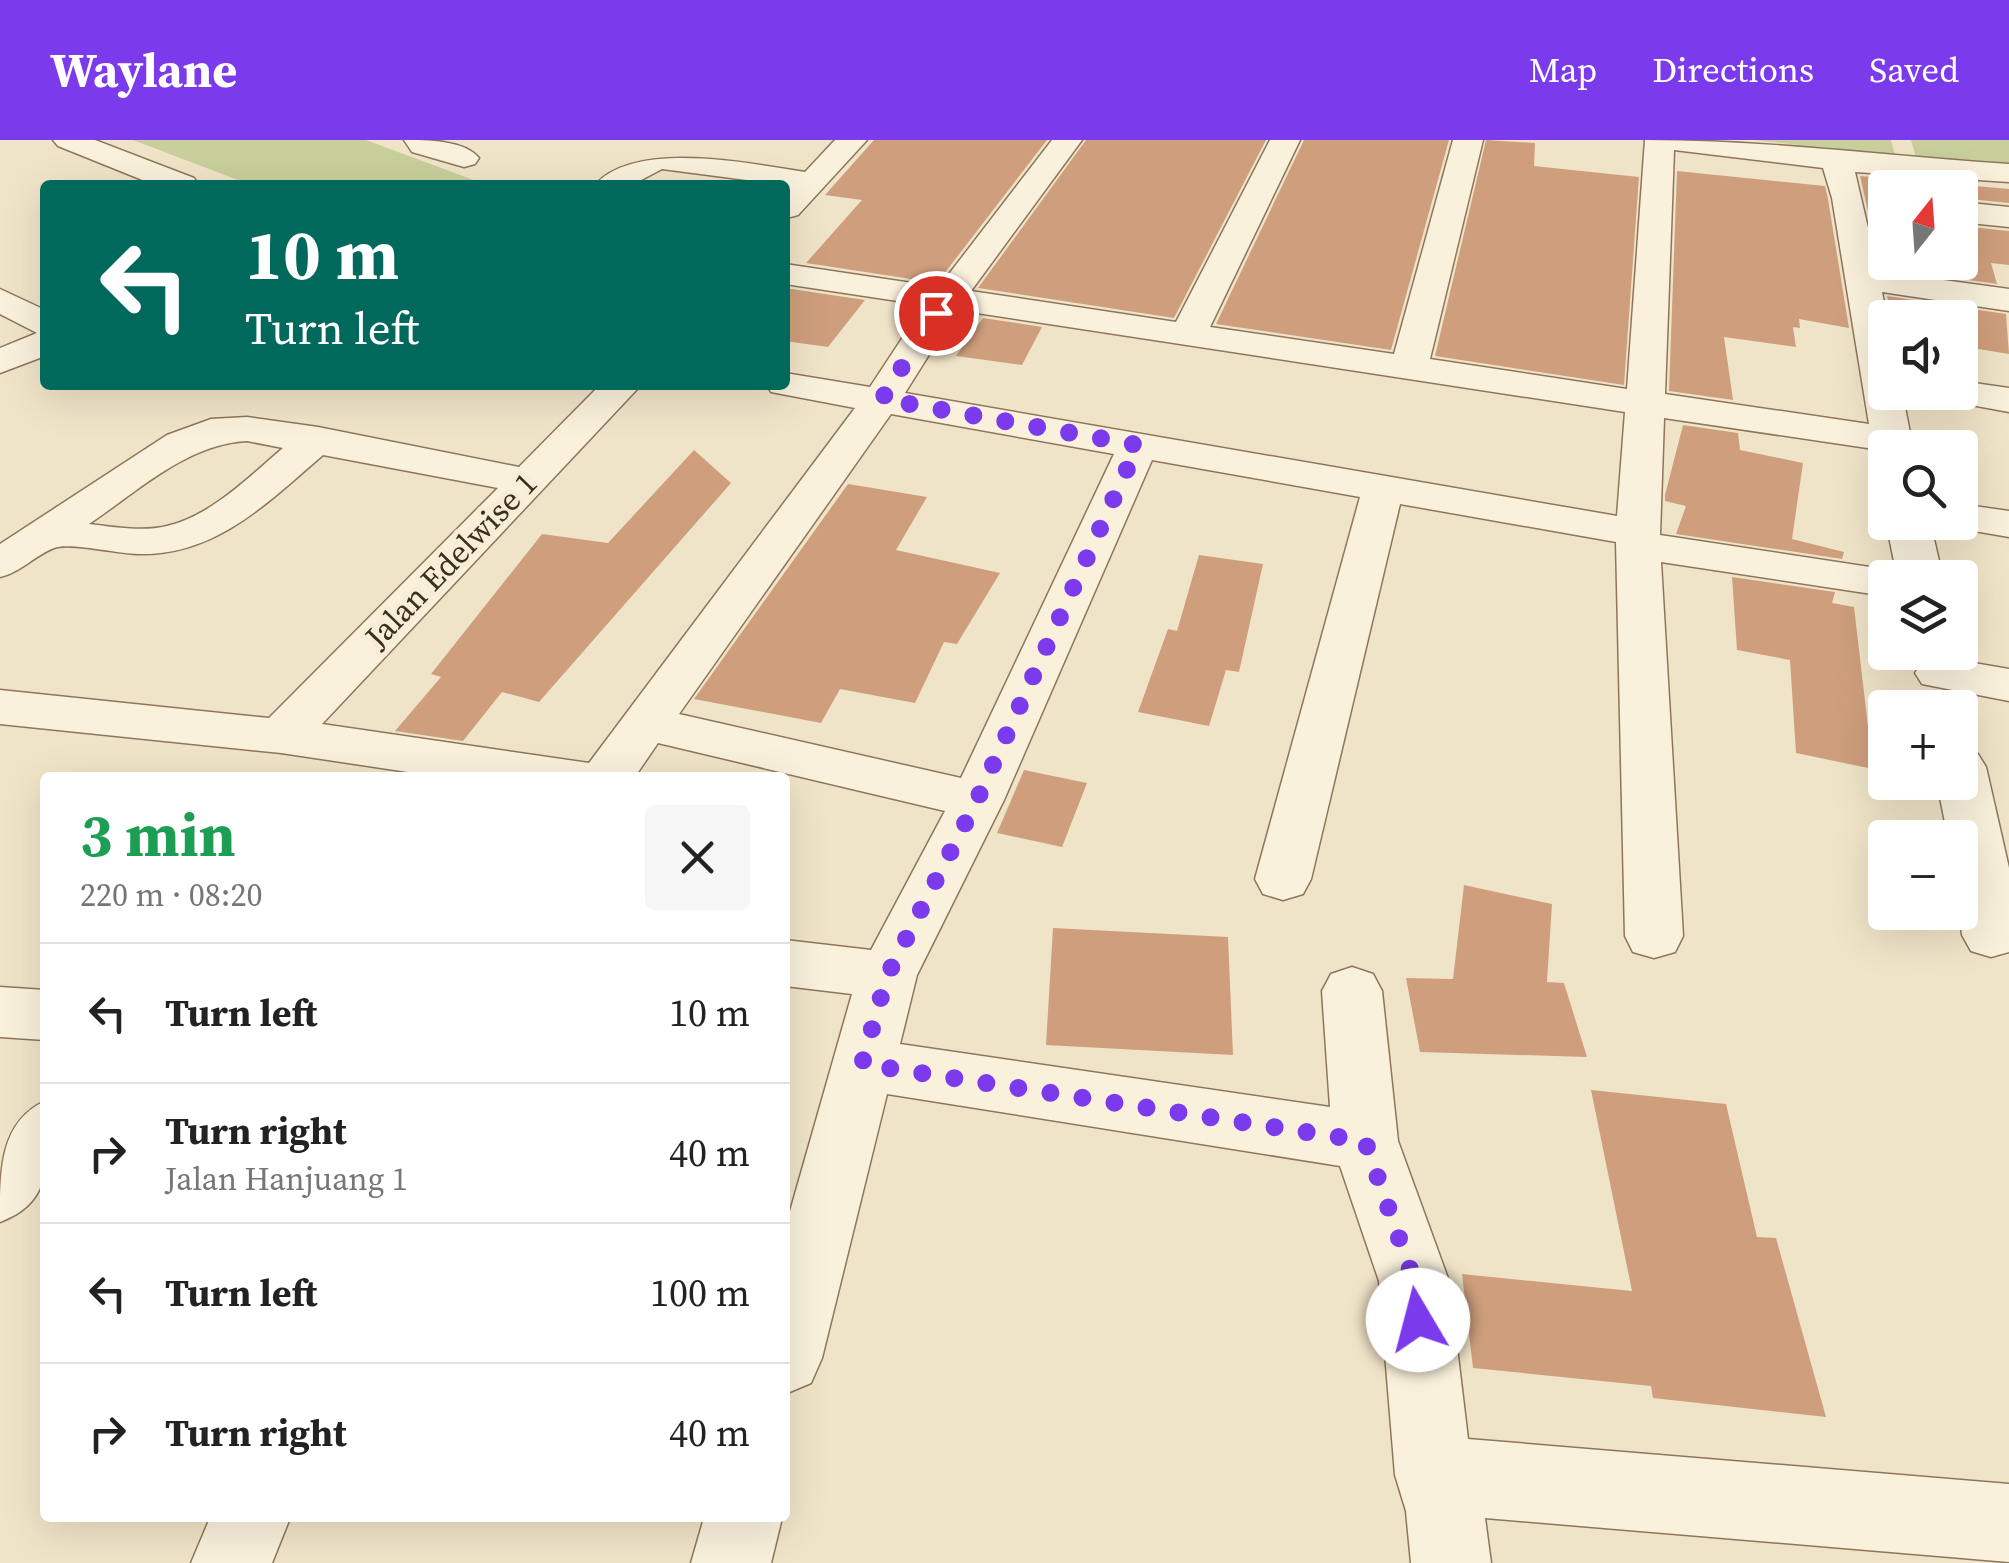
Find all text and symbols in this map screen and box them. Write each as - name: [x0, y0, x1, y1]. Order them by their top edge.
- text: Waylane: [50, 37, 237, 103]
- text: Map: [1529, 46, 1597, 94]
- text: Directions: [1652, 46, 1814, 94]
- text: Saved: [1869, 46, 1959, 94]
- north arrow: [1868, 170, 1978, 280]
- map controls: [1868, 170, 1978, 930]
- text: 10 m: [245, 206, 399, 302]
- icon: left: [80, 220, 210, 350]
- pin: [894, 271, 979, 356]
- icon: arrive: [909, 286, 964, 341]
- text: Turn left: [245, 297, 419, 359]
- button: sound: [1868, 300, 1978, 410]
- button: search: [1868, 430, 1978, 540]
- street label: Jalan Edelwise 1: [355, 462, 547, 659]
- button: layers: [1868, 560, 1978, 670]
- button: +: [1868, 690, 1978, 800]
- text: 3 min: [80, 794, 236, 876]
- button: close: [645, 805, 750, 910]
- button: −: [1868, 820, 1978, 930]
- text: 220 m · 08:20: [80, 873, 262, 917]
- icon: left: [80, 986, 135, 1041]
- text: Turn left: [165, 987, 317, 1039]
- text: 10 m: [669, 987, 750, 1039]
- text: Turn right: [165, 1105, 347, 1157]
- icon: right: [80, 1126, 135, 1181]
- text: 40 m: [669, 1127, 750, 1179]
- text: Jalan Hanjuang 1: [165, 1157, 408, 1201]
- icon: left: [80, 1266, 135, 1321]
- text: Turn left: [165, 1267, 317, 1319]
- text: 100 m: [650, 1267, 750, 1319]
- position arrow: [1366, 1268, 1470, 1372]
- icon: right: [80, 1406, 135, 1461]
- text: Turn right: [165, 1407, 347, 1459]
- text: 40 m: [669, 1407, 750, 1459]

